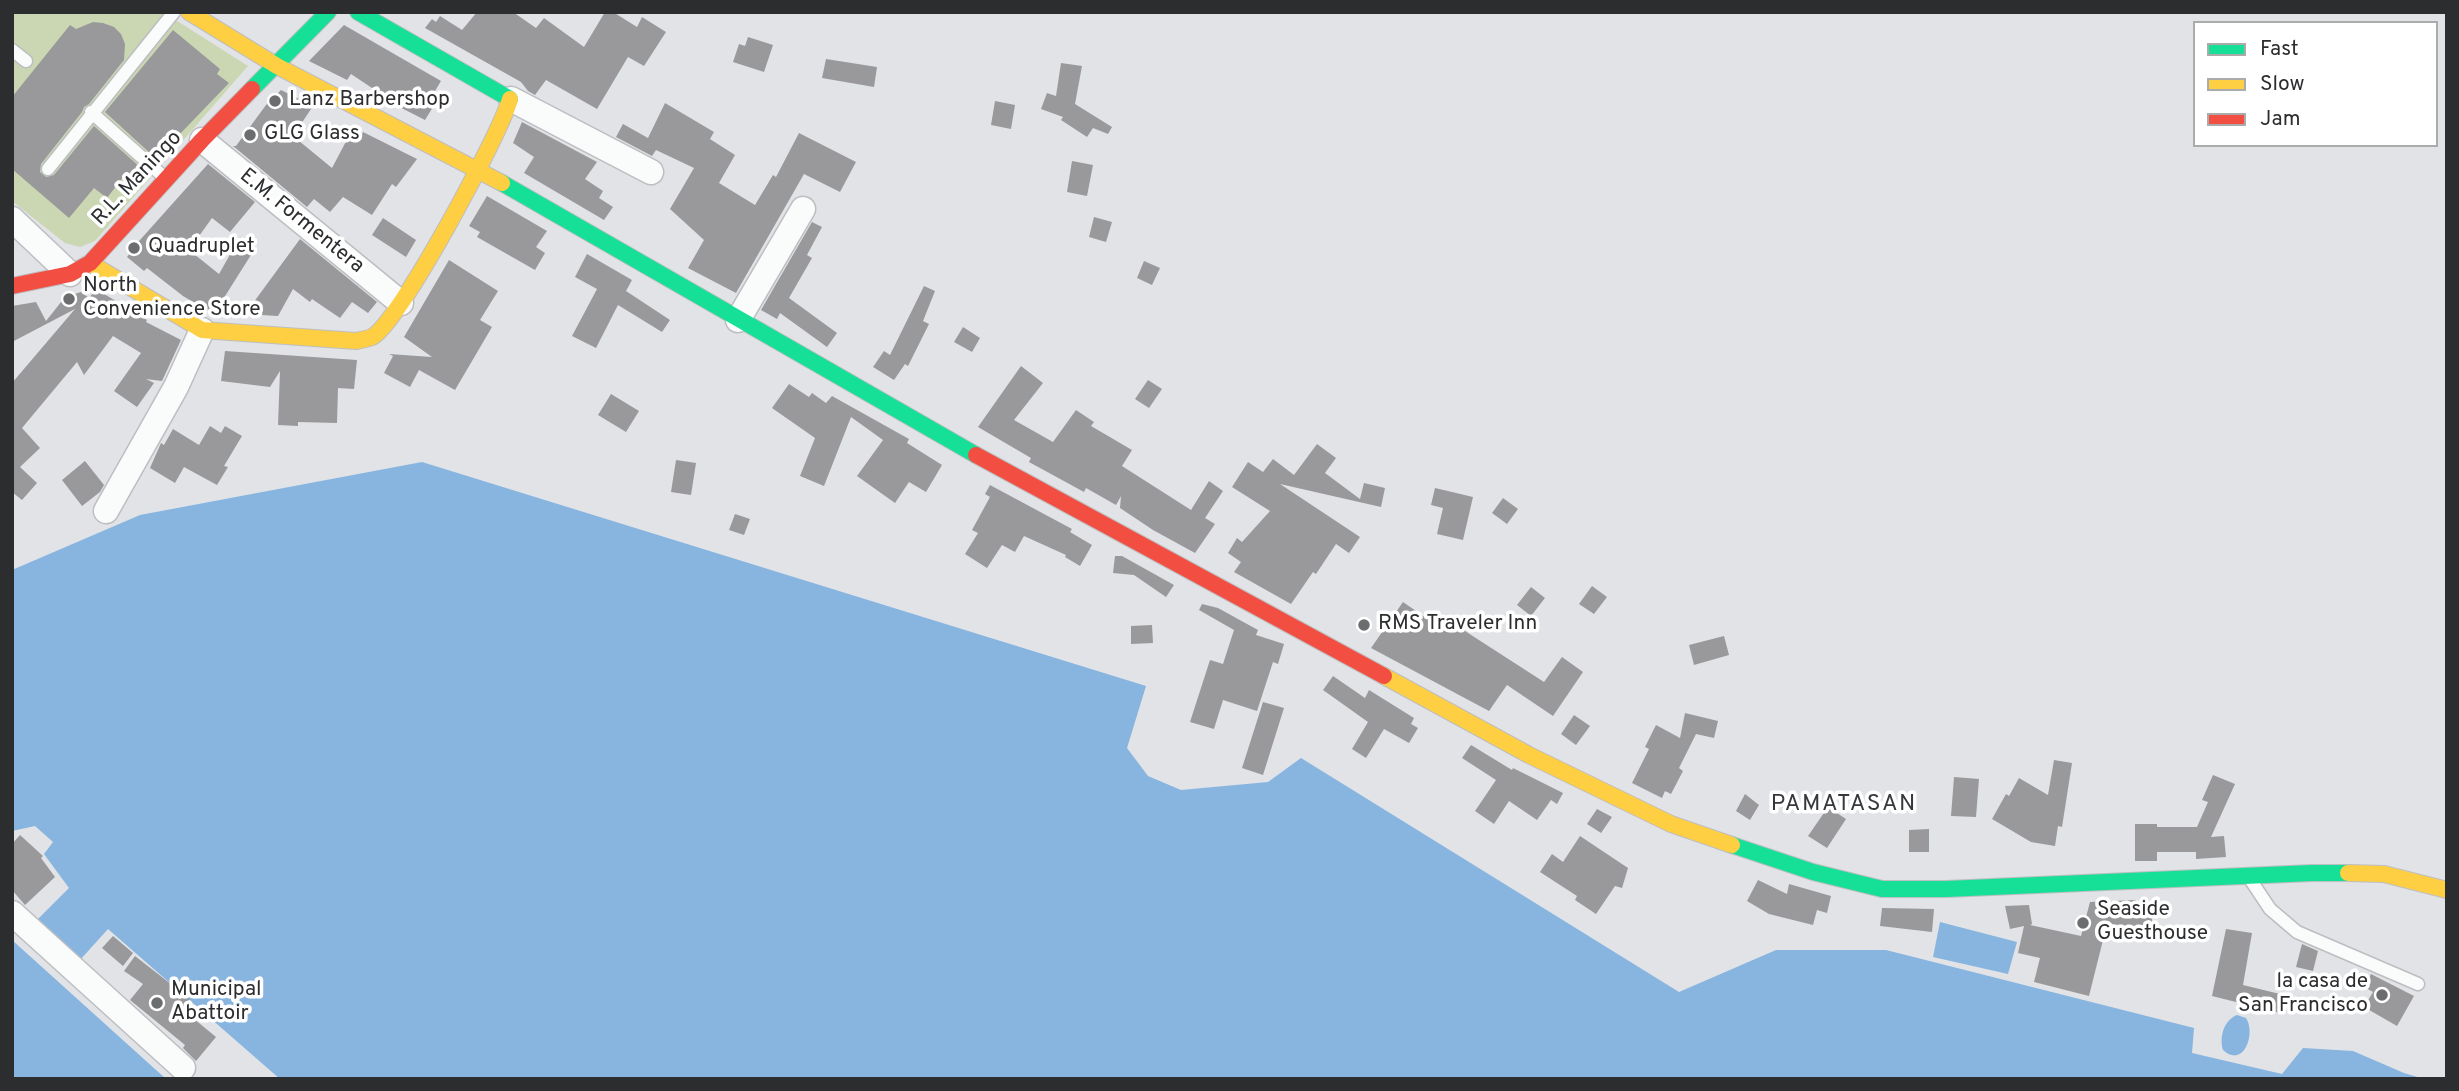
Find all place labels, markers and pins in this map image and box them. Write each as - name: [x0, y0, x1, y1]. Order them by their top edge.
- place label: Lanz Barbershop: [289, 88, 450, 114]
- marker: Lanz Barbershop: [267, 93, 283, 109]
- place label: GLG Glass: [264, 122, 360, 148]
- marker: GLG Glass: [242, 127, 258, 143]
- place label: Quadruplet: [148, 235, 255, 261]
- marker: Quadruplet: [126, 240, 142, 256]
- place label: North Convenience Store: [83, 274, 261, 324]
- marker: North Convenience Store: [61, 291, 77, 307]
- place label: RMS Traveler Inn: [1378, 612, 1537, 638]
- marker: RMS Traveler Inn: [1356, 617, 1372, 633]
- place label: Seaside Guesthouse: [2097, 898, 2208, 948]
- marker: Seaside Guesthouse: [2075, 915, 2091, 931]
- place label: la casa de San Francisco: [2238, 970, 2368, 1020]
- place label: Municipal Abattoir: [171, 978, 262, 1028]
- marker: la casa de San Francisco: [2374, 987, 2390, 1003]
- marker: Municipal Abattoir: [149, 995, 165, 1011]

